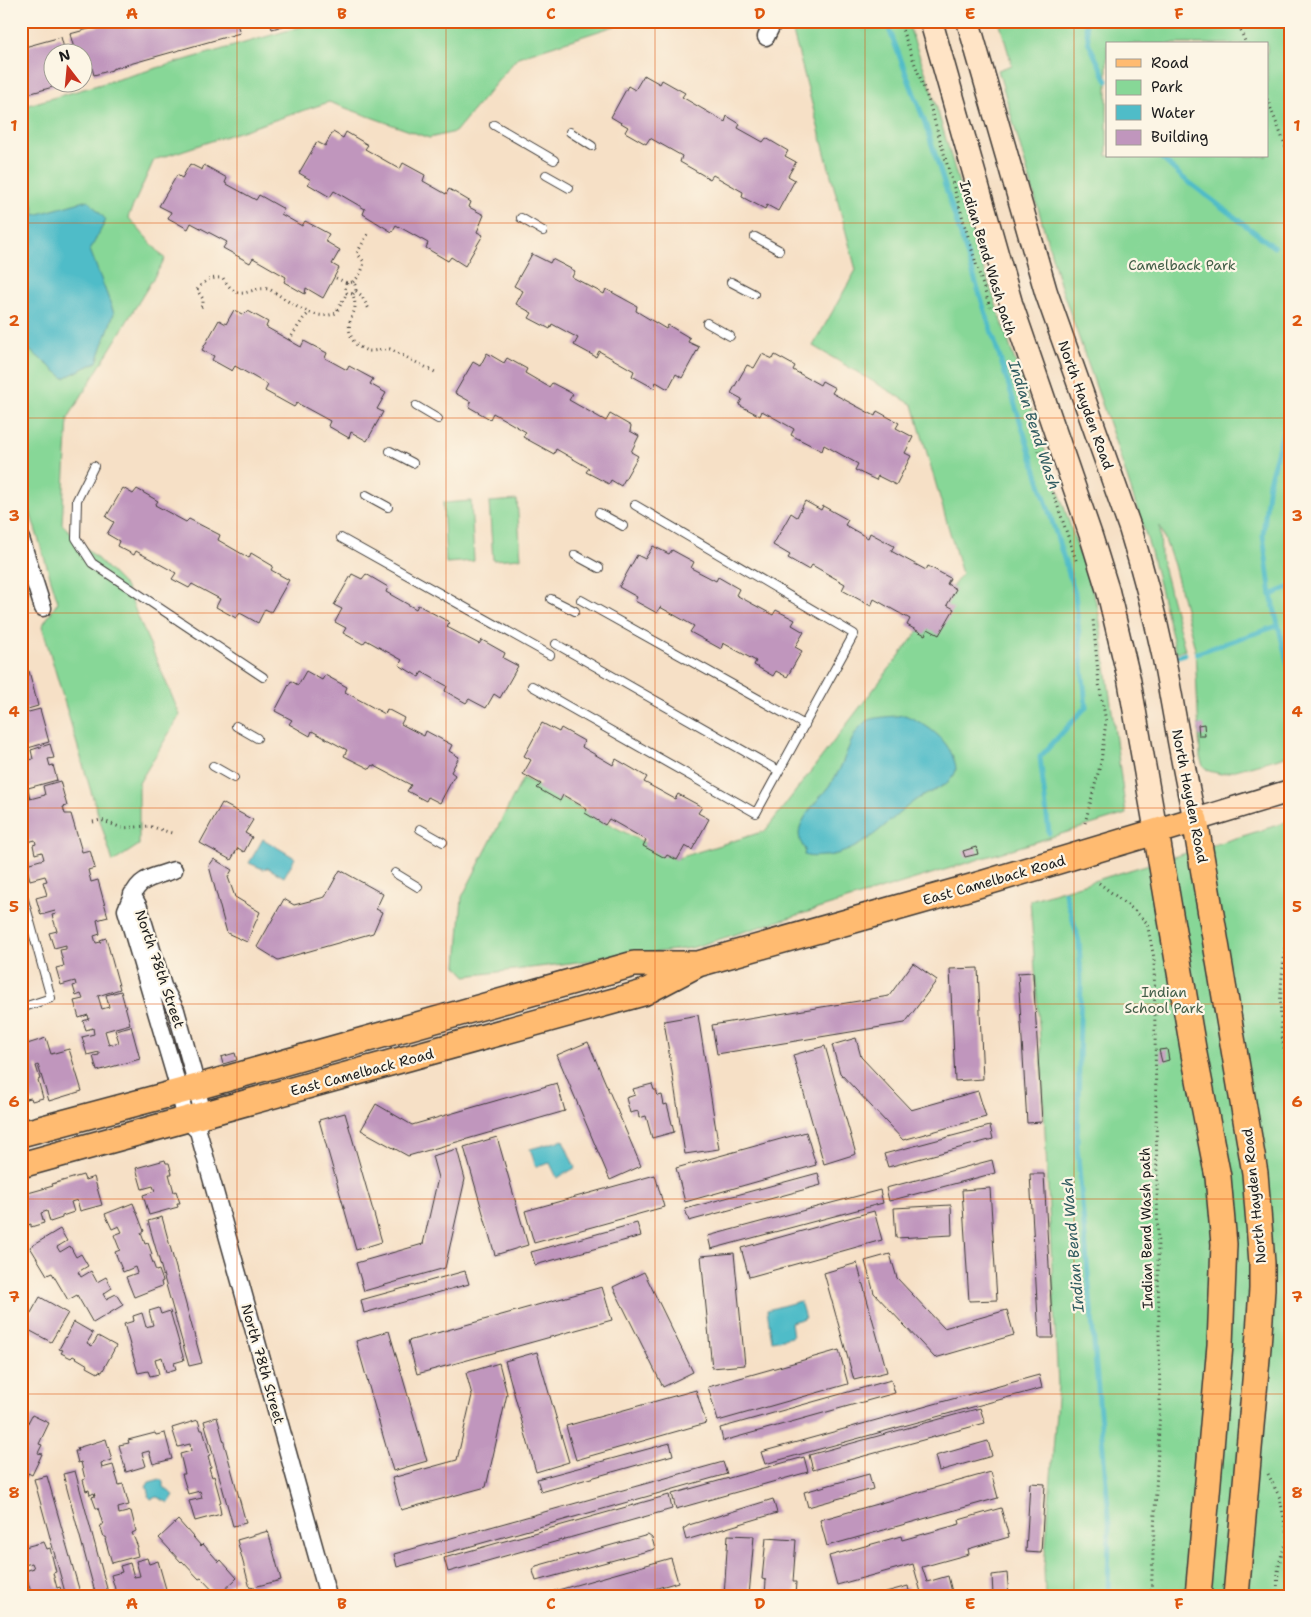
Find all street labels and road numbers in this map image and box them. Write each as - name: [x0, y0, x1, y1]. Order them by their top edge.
- street label: Indian Bend Wash path: [956, 178, 1020, 338]
- street label: North Hayden Road: [1054, 338, 1118, 472]
- street label: North Hayden Road: [1168, 728, 1212, 865]
- street label: East Camelback Road: [921, 851, 1067, 909]
- street label: North 78th Street: [131, 908, 189, 1030]
- street label: East Camelback Road: [288, 1044, 436, 1100]
- street label: North Hayden Road: [1238, 1127, 1270, 1265]
- street label: Indian Bend Wash path: [1136, 1147, 1156, 1309]
- street label: North 78th Street: [237, 1302, 289, 1426]

